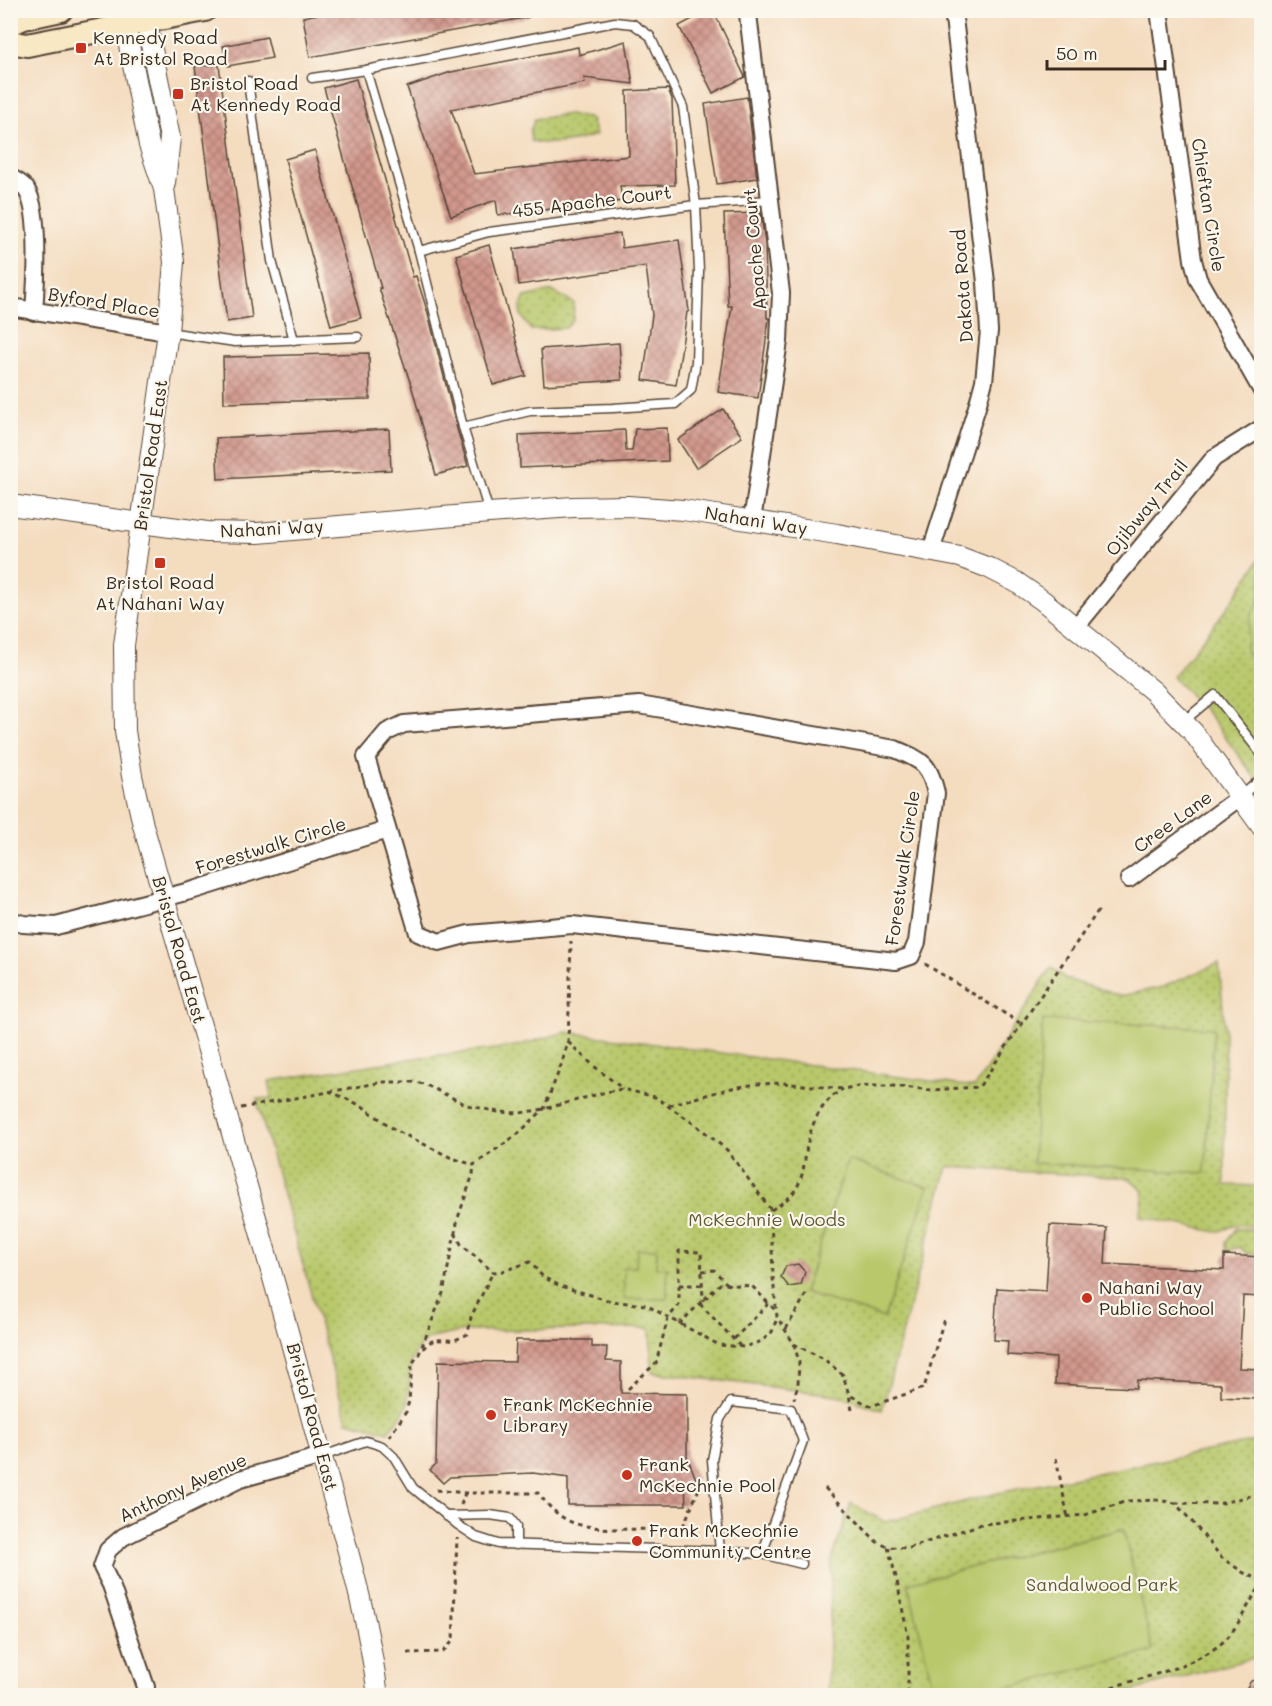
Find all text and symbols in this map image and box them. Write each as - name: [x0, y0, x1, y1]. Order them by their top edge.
- place label: Kennedy Road At Bristol Road: [93, 25, 227, 70]
- scale bar: [1047, 33, 1166, 71]
- marker: Kennedy Road At Bristol Road: [74, 41, 88, 55]
- text: 50 m: [1056, 41, 1098, 65]
- place label: Bristol Road At Kennedy Road: [190, 71, 341, 116]
- marker: Bristol Road At Kennedy Road: [171, 87, 185, 101]
- street label: Chieftan Circle: [1187, 136, 1231, 273]
- street label: 455 Apache Court: [511, 179, 673, 223]
- street label: Apache Court: [737, 187, 771, 311]
- street label: Dakota Road: [946, 229, 978, 344]
- street label: Byford Place: [47, 281, 162, 323]
- street label: Bristol Road East: [128, 378, 172, 532]
- street label: Ojibway Trail: [1100, 454, 1193, 561]
- street label: Nahani Way: [703, 500, 809, 540]
- street label: Nahani Way: [220, 513, 324, 543]
- marker: Bristol Road At Nahani Way: [153, 556, 167, 570]
- place label: Bristol Road At Nahani Way: [95, 570, 225, 615]
- street label: Cree Lane: [1128, 785, 1217, 858]
- street label: Forestwalk Circle: [879, 789, 925, 947]
- street label: Forestwalk Circle: [192, 811, 349, 879]
- street label: Bristol Road East: [147, 873, 212, 1026]
- park label: McKechnie Woods: [688, 1207, 846, 1231]
- place label: Nahani Way Public School: [1099, 1275, 1214, 1320]
- marker: Nahani Way Public School: [1080, 1291, 1094, 1305]
- street label: Bristol Road East: [282, 1340, 344, 1493]
- place label: Frank McKechnie Library: [503, 1392, 653, 1437]
- marker: Frank McKechnie Library: [484, 1408, 498, 1422]
- street label: Anthony Avenue: [115, 1447, 250, 1527]
- place label: Frank McKechnie Pool: [639, 1452, 776, 1497]
- marker: Frank McKechnie Pool: [620, 1468, 634, 1482]
- place label: Frank McKechnie Community Centre: [649, 1518, 812, 1563]
- marker: Frank McKechnie Community Centre: [630, 1534, 644, 1548]
- park label: Sandalwood Park: [1026, 1572, 1178, 1596]

